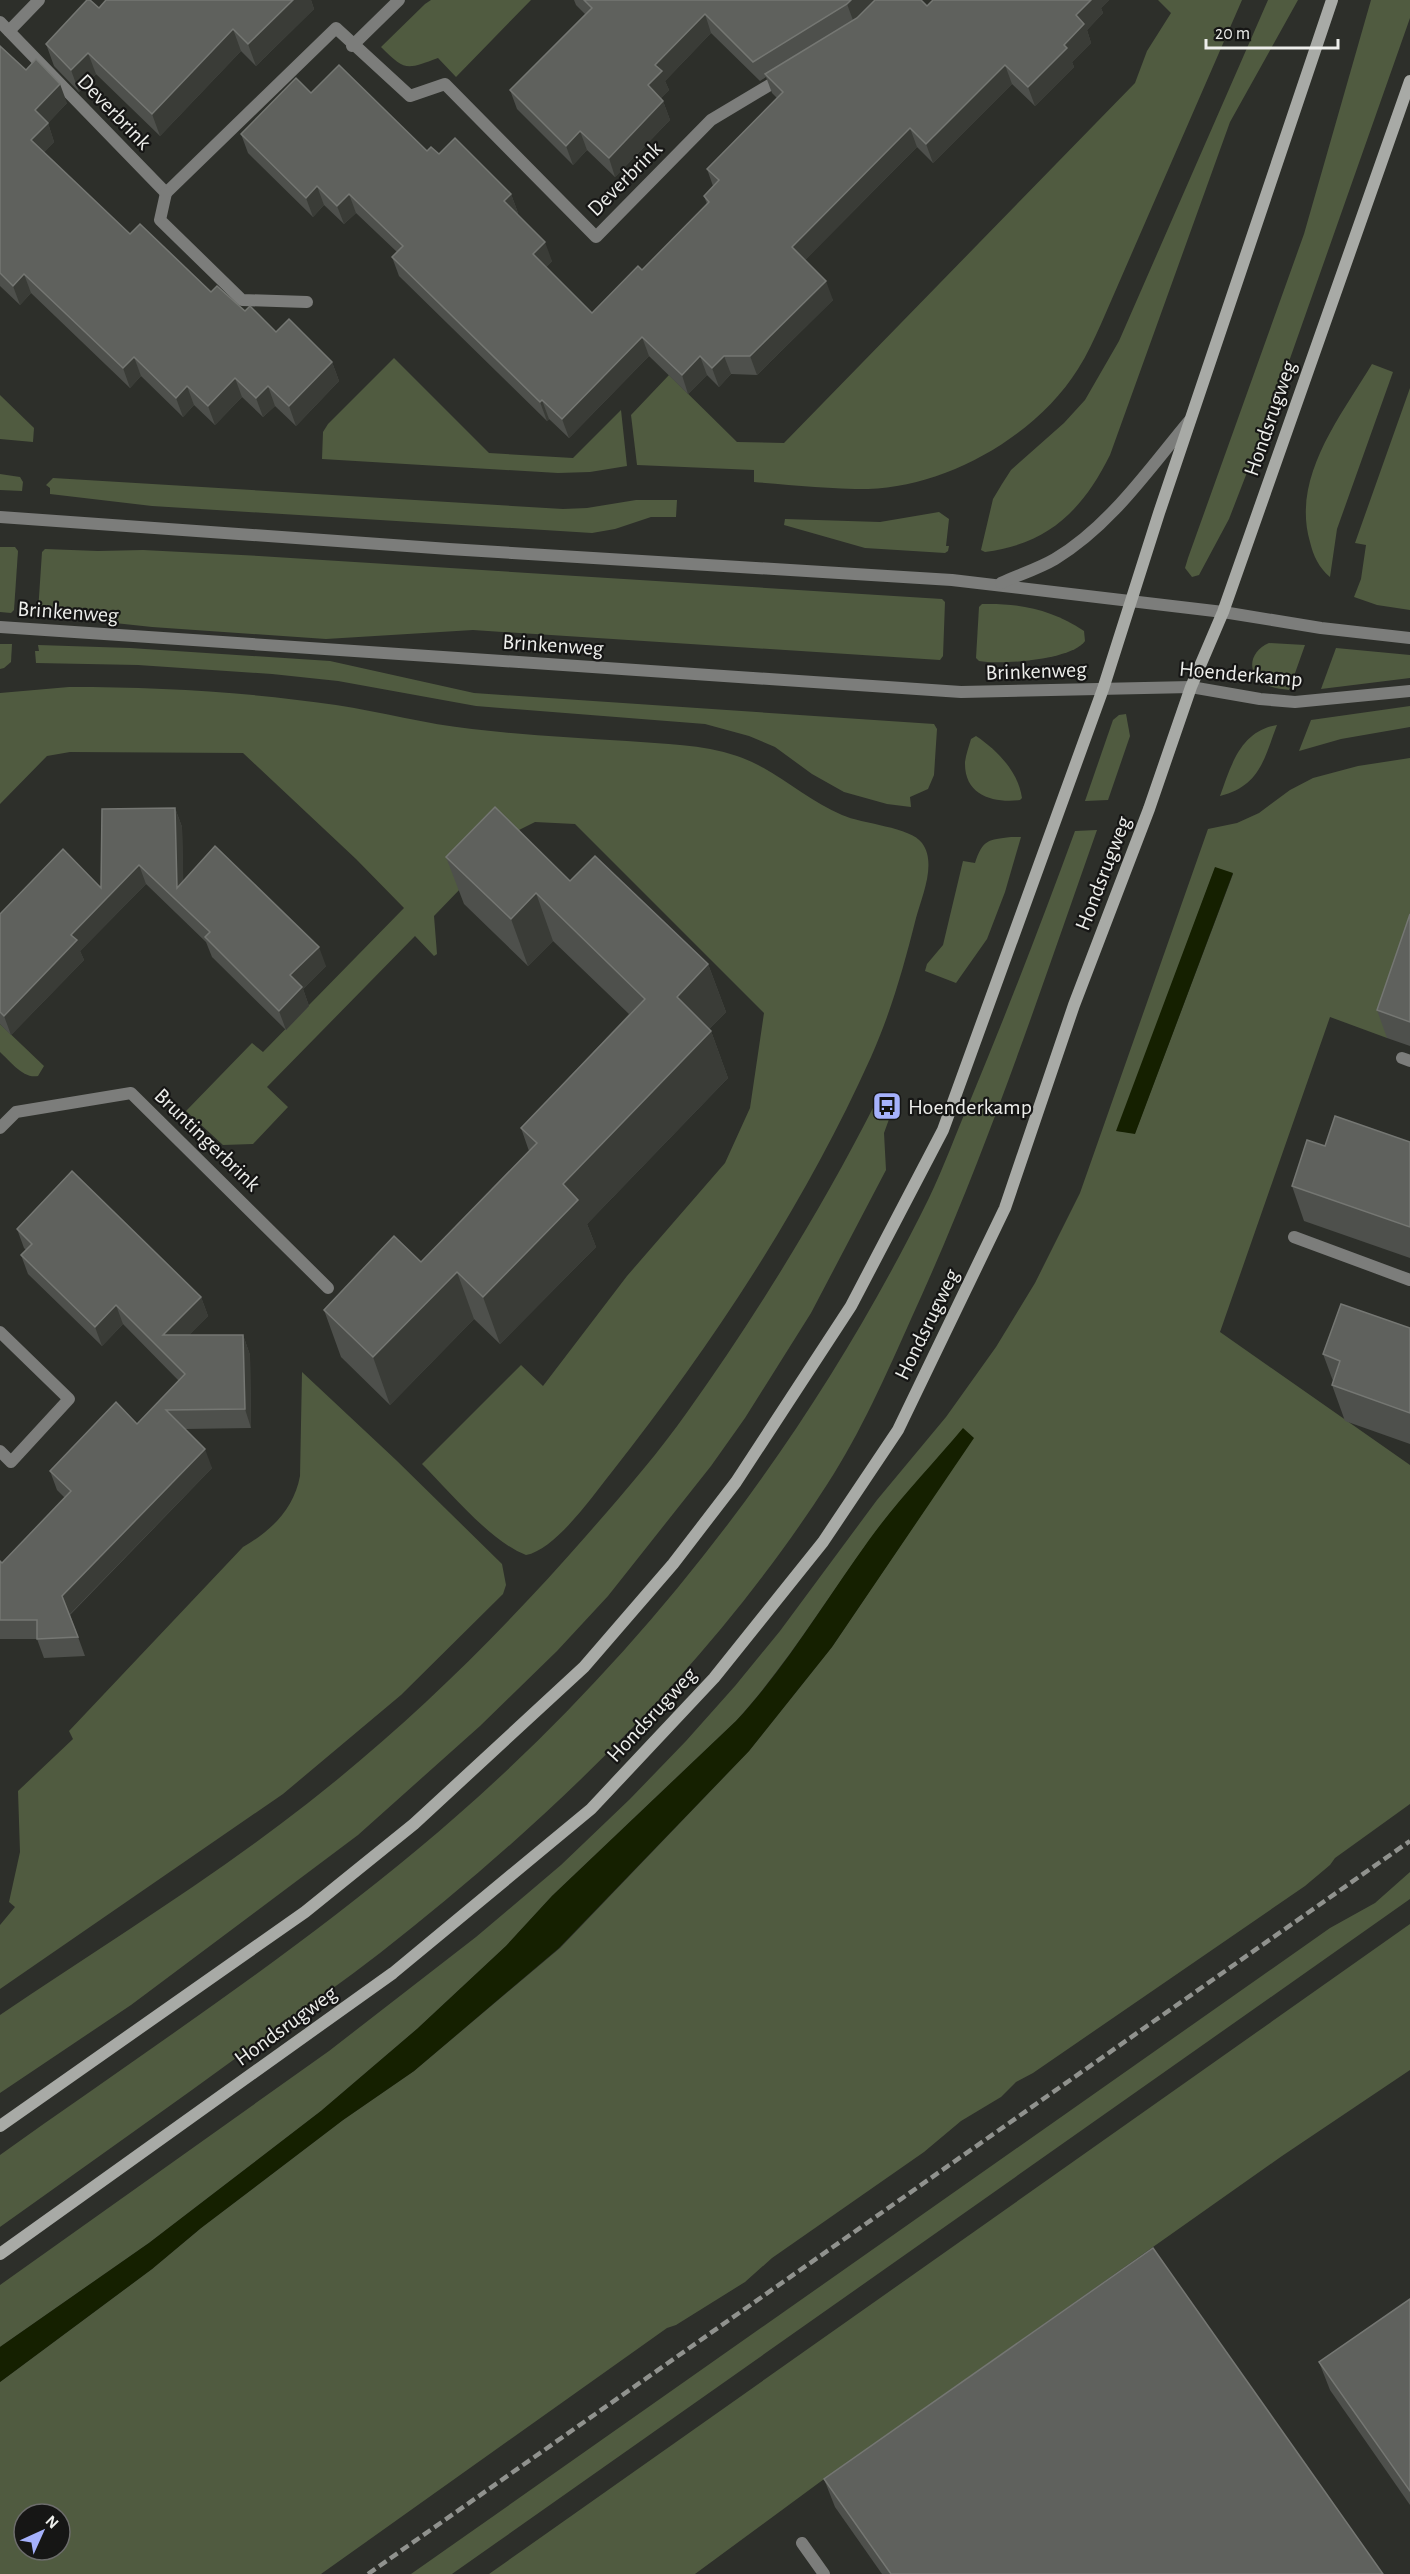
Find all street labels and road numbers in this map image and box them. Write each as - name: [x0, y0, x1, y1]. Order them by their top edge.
- street label: Deverbrink: [73, 70, 155, 154]
- street label: Deverbrink: [583, 137, 666, 220]
- street label: Hondsrugweg: [1240, 358, 1300, 479]
- street label: Brinkenweg: [17, 597, 119, 627]
- street label: Brinkenweg: [502, 630, 604, 660]
- street label: Brinkenweg: [985, 658, 1087, 684]
- street label: Hoenderkamp: [1178, 658, 1304, 690]
- street label: Hondsrugweg: [1071, 813, 1135, 933]
- street label: Bruntingerbrink: [150, 1084, 264, 1195]
- street label: Hondsrugweg: [891, 1265, 963, 1383]
- street label: Hondsrugweg: [603, 1663, 701, 1766]
- street label: Hondsrugweg: [230, 1981, 341, 2070]

